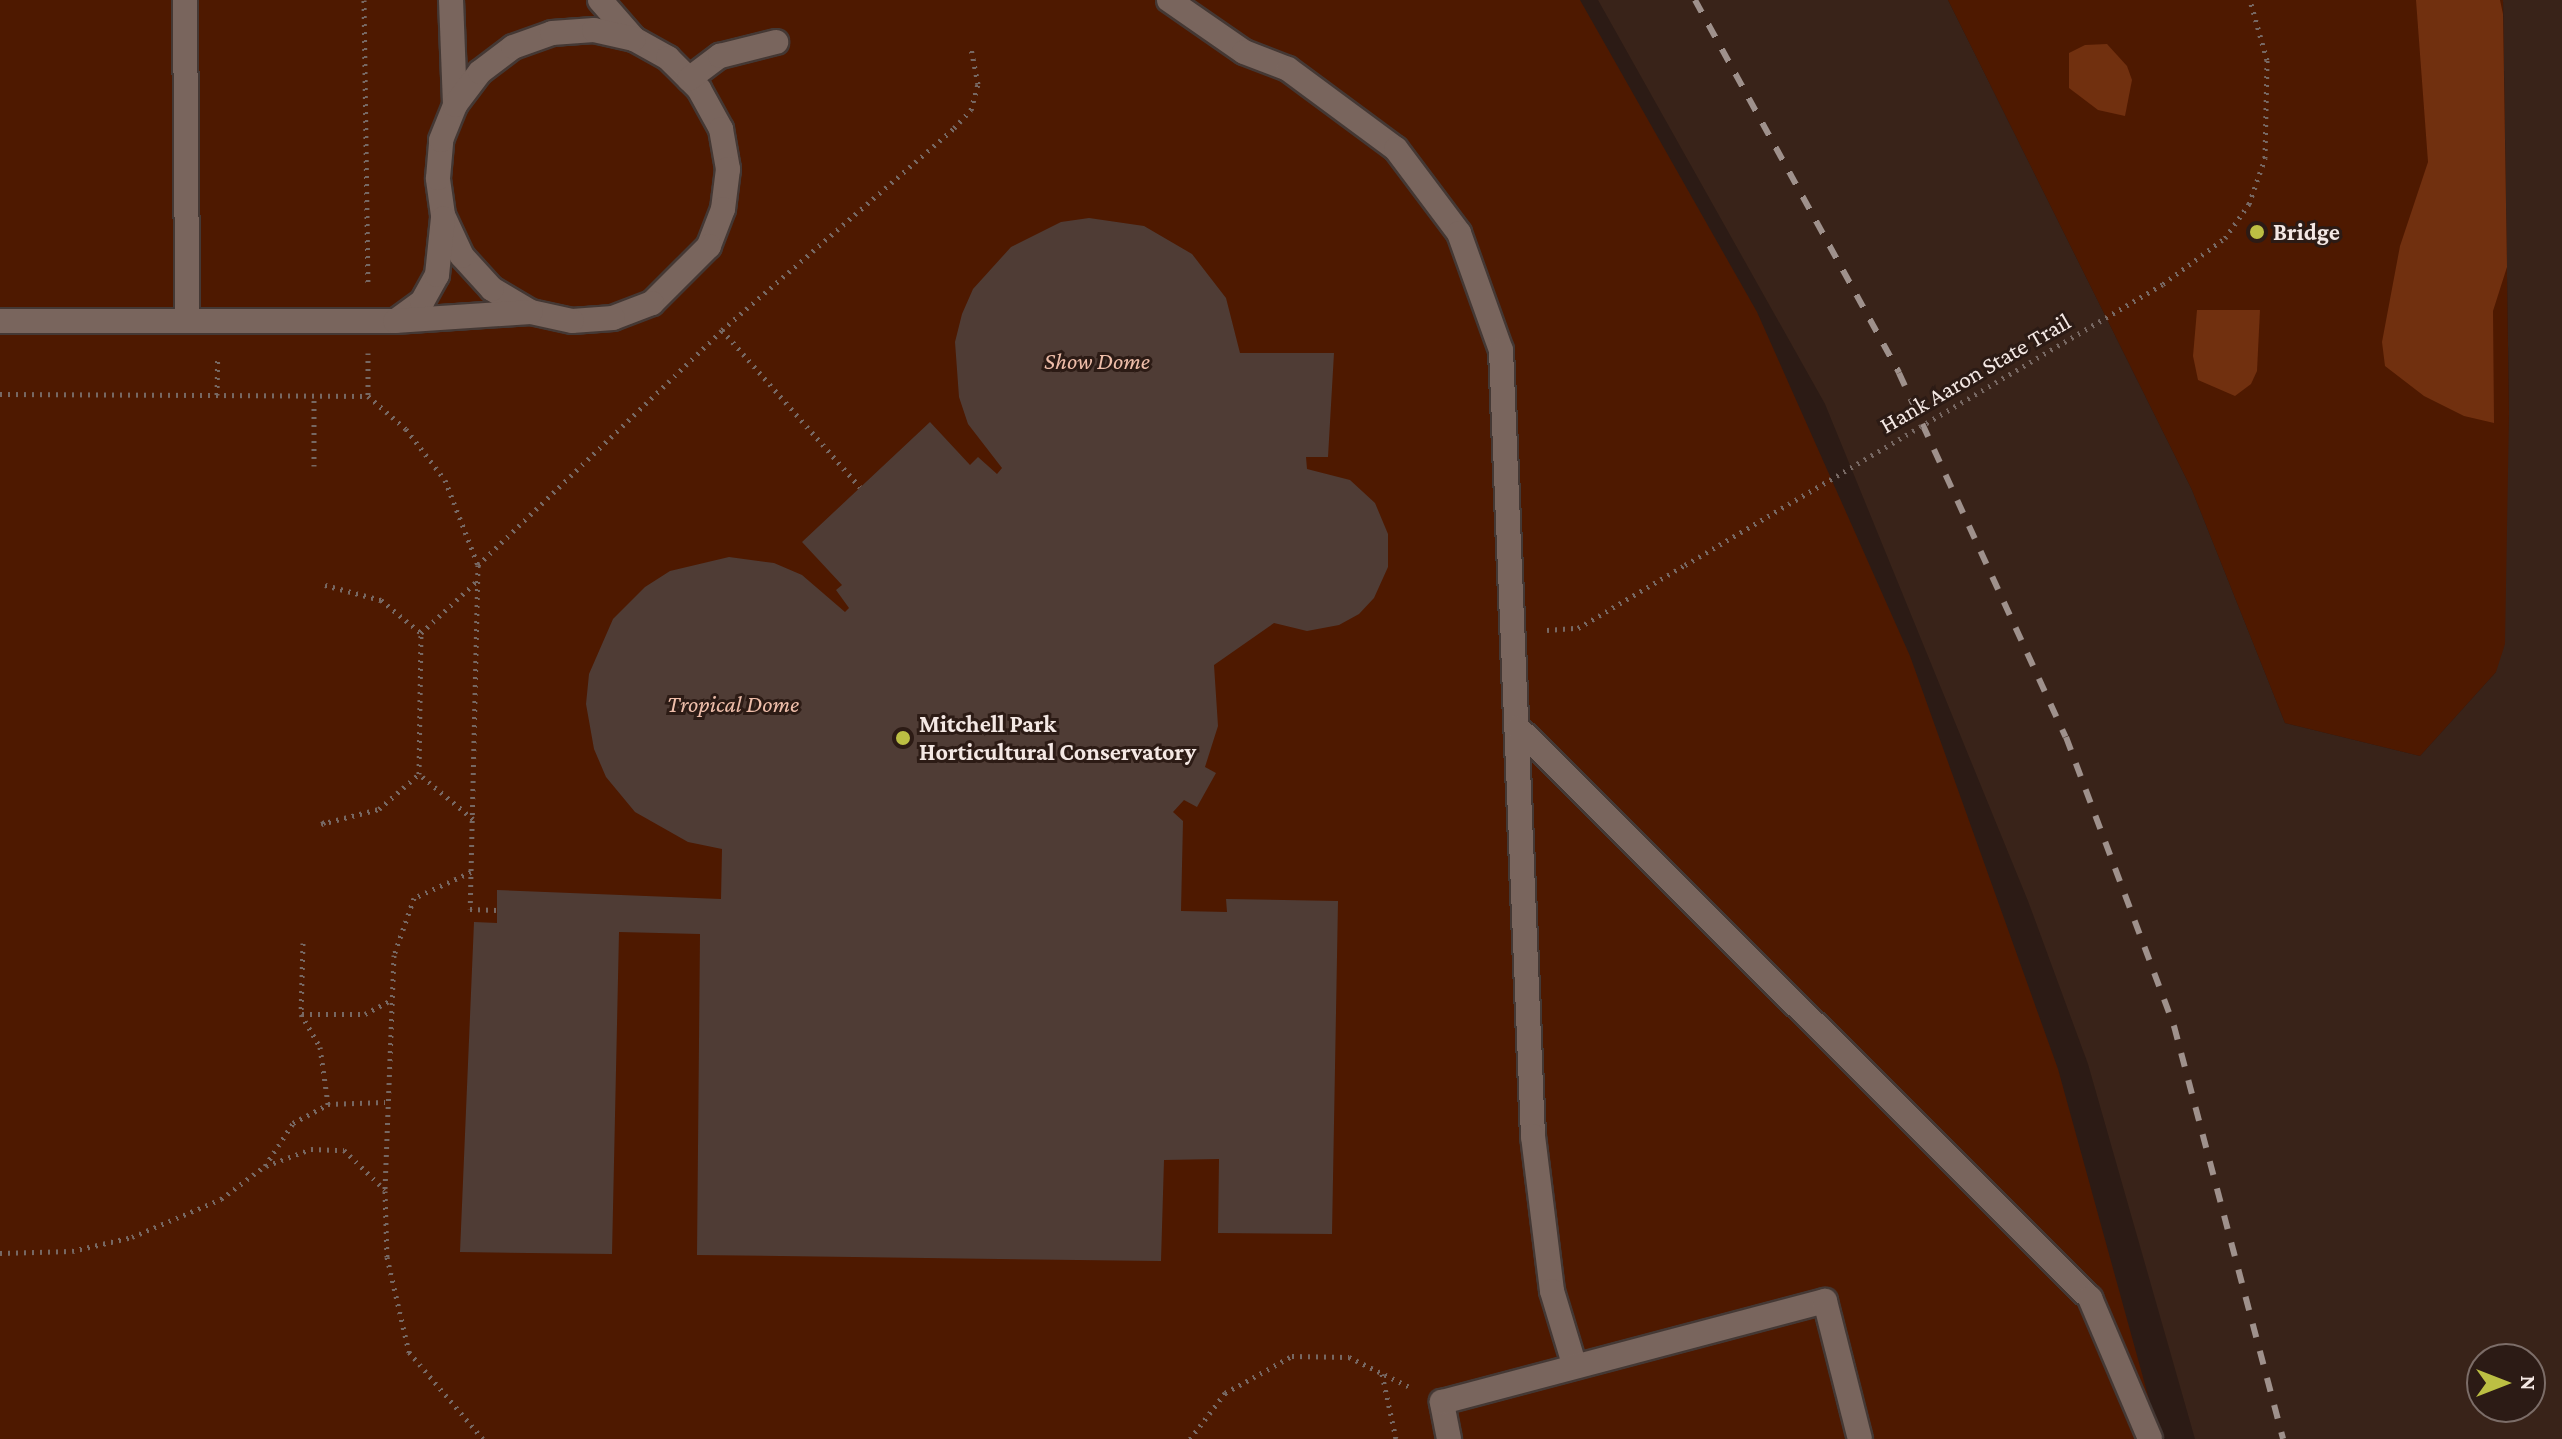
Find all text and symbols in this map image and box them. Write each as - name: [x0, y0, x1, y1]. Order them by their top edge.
- place label: Bridge: [2273, 218, 2340, 246]
- marker: Bridge: [2248, 223, 2266, 241]
- street label: Hank Aaron State Trail: [1874, 307, 2076, 439]
- park label: Show Dome: [1044, 347, 1150, 375]
- park label: Tropical Dome: [667, 690, 799, 718]
- place label: Mitchell Park Horticultural Conservatory: [919, 710, 1196, 766]
- marker: Mitchell Park Horticultural Conservatory: [894, 729, 912, 747]
- north arrow: [2466, 1343, 2546, 1423]
- text: N: [2516, 1376, 2541, 1391]

